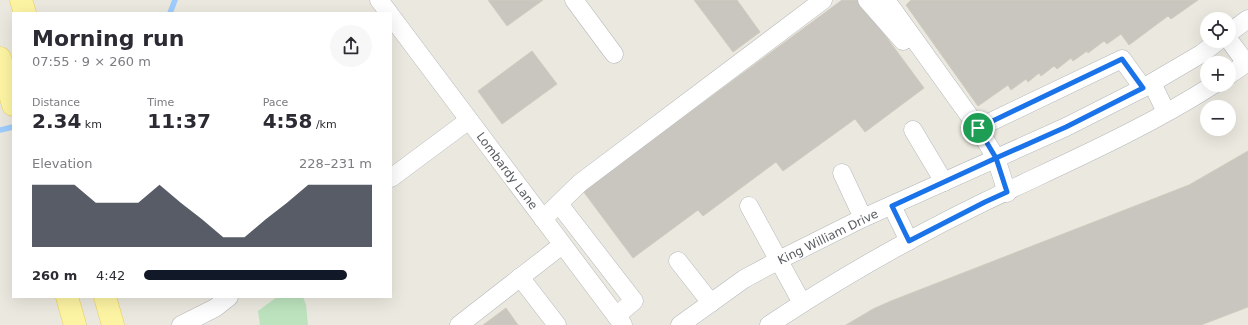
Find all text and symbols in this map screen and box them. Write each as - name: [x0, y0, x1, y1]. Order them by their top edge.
- map controls: [1200, 12, 1236, 136]
- button: locate: [1200, 12, 1236, 48]
- button: share: [330, 25, 372, 67]
- text: Morning run: [32, 26, 184, 51]
- text: 07:55 · 9 × 260 m: [32, 54, 151, 69]
- button: +: [1200, 56, 1236, 92]
- text: Distance: [32, 96, 80, 109]
- text: Time: [147, 96, 174, 109]
- text: Pace: [263, 96, 288, 109]
- button: −: [1200, 100, 1236, 136]
- text: 2.34: [32, 109, 81, 133]
- text: 11:37: [147, 109, 211, 133]
- text: 4:58: [263, 109, 312, 133]
- pin: [961, 111, 995, 145]
- icon: arrive: [967, 117, 989, 139]
- text: km: [81, 118, 102, 131]
- text: /km: [312, 118, 337, 131]
- street label: Lombardy Lane: [473, 130, 541, 212]
- text: Elevation: [32, 156, 92, 171]
- text: 228–231 m: [299, 156, 372, 171]
- street label: King William Drive: [775, 207, 881, 267]
- text: 260 m: [32, 268, 77, 283]
- text: 4:42: [96, 268, 125, 283]

